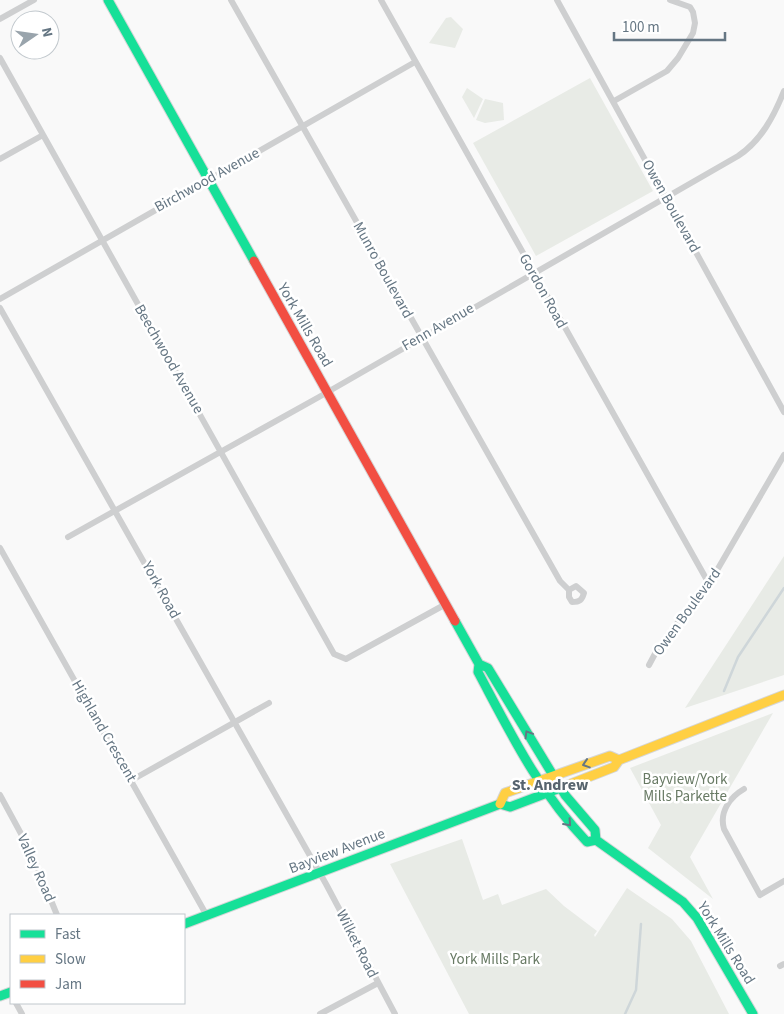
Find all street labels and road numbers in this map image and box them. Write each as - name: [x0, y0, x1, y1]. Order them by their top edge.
- street label: Birchwood Avenue: [151, 142, 263, 218]
- street label: Owen Boulevard: [637, 156, 705, 256]
- street label: Munro Boulevard: [348, 218, 418, 322]
- street label: Gordon Road: [514, 250, 572, 332]
- street label: York Mills Road: [272, 278, 338, 371]
- street label: Fenn Avenue: [398, 298, 478, 356]
- street label: Beechwood Avenue: [129, 300, 209, 418]
- street label: York Road: [136, 557, 185, 622]
- street label: Owen Boulevard: [648, 564, 726, 660]
- street label: Highland Crescent: [66, 676, 142, 786]
- street label: Bayview Avenue: [286, 823, 388, 879]
- street label: Valley Road: [12, 831, 60, 905]
- street label: York Mills Road: [692, 897, 760, 988]
- street label: Wilket Road: [331, 906, 383, 982]

